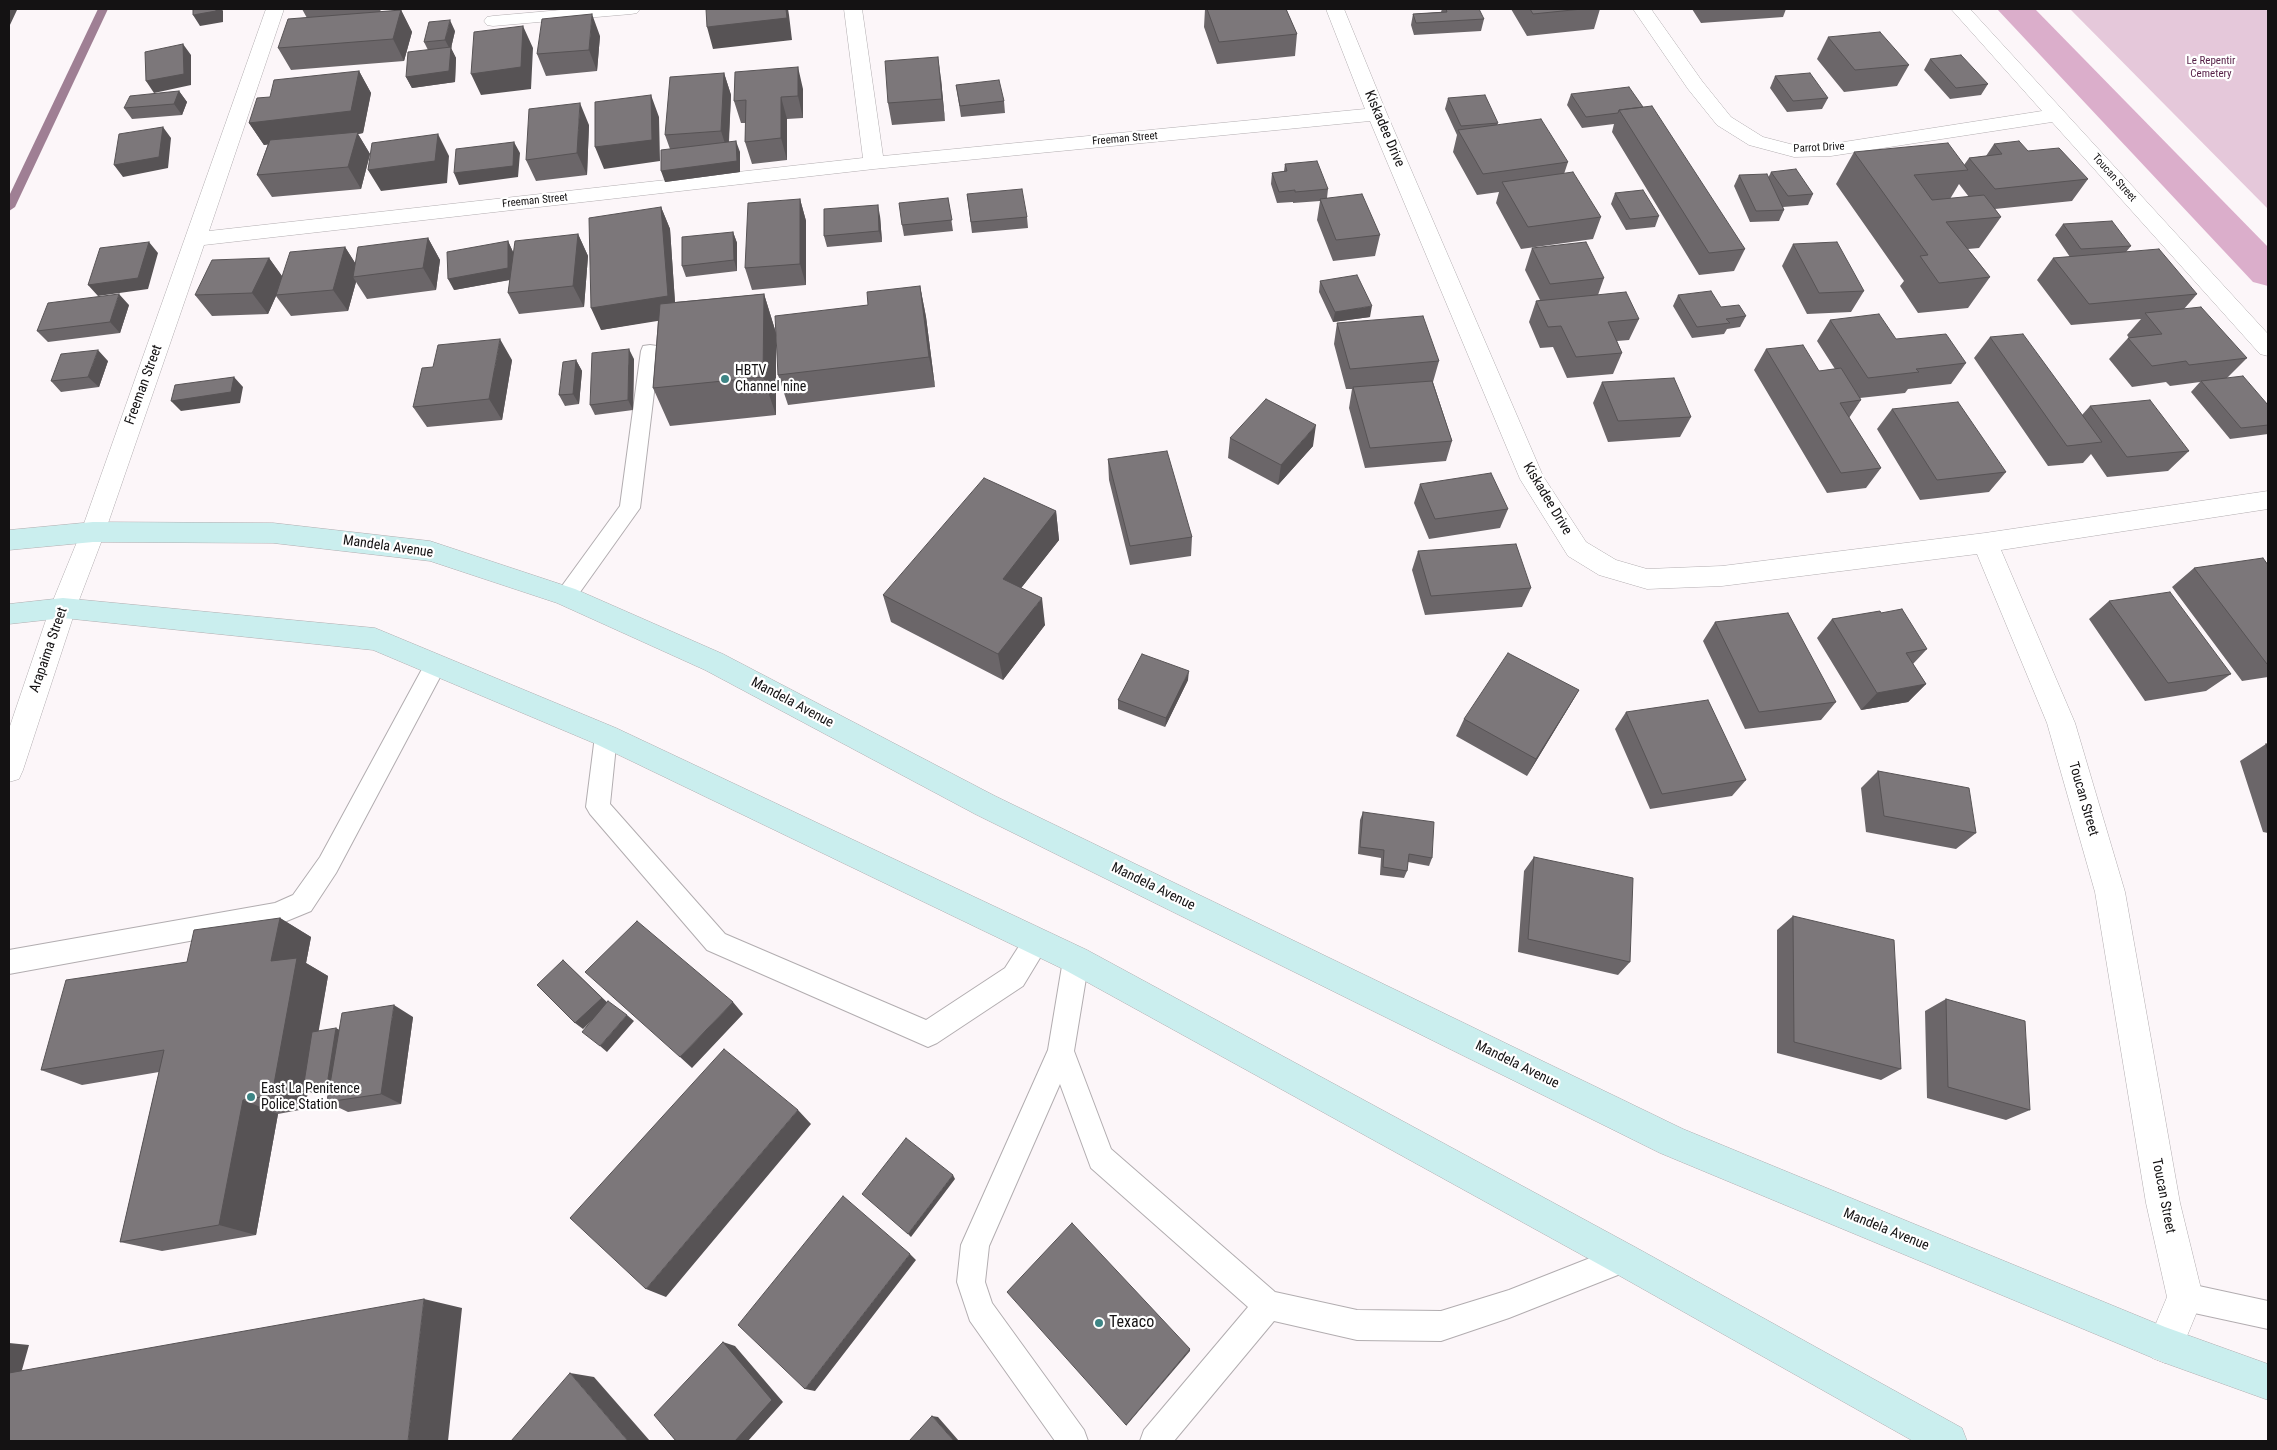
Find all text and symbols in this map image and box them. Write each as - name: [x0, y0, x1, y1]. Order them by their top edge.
- park label: Le Repentir Cemetery: [2187, 54, 2235, 80]
- street label: Kiskadee Drive: [1360, 88, 1408, 170]
- street label: Freeman Street: [1092, 130, 1158, 148]
- street label: Parrot Drive: [1793, 140, 1845, 156]
- street label: Toucan Street: [2089, 151, 2139, 205]
- street label: Freeman Street: [502, 191, 568, 211]
- street label: Freeman Street: [122, 343, 166, 427]
- place label: HBTV Channel nine: [735, 363, 806, 396]
- marker: HBTV Channel nine: [719, 373, 731, 385]
- street label: Kiskadee Drive: [1519, 460, 1575, 538]
- street label: Mandela Avenue: [342, 532, 434, 562]
- street label: Arapaima Street: [27, 605, 71, 695]
- street label: Mandela Avenue: [748, 674, 836, 732]
- street label: Toucan Street: [2064, 760, 2102, 838]
- street label: Mandela Avenue: [1108, 860, 1198, 914]
- street label: Mandela Avenue: [1472, 1038, 1562, 1092]
- place label: East La Penitence Police Station: [261, 1081, 360, 1114]
- marker: East La Penitence Police Station: [245, 1091, 257, 1103]
- street label: Toucan Street: [2147, 1157, 2179, 1235]
- street label: Mandela Avenue: [1841, 1205, 1931, 1255]
- place label: Texaco: [1109, 1313, 1154, 1333]
- marker: Texaco: [1093, 1317, 1105, 1329]

